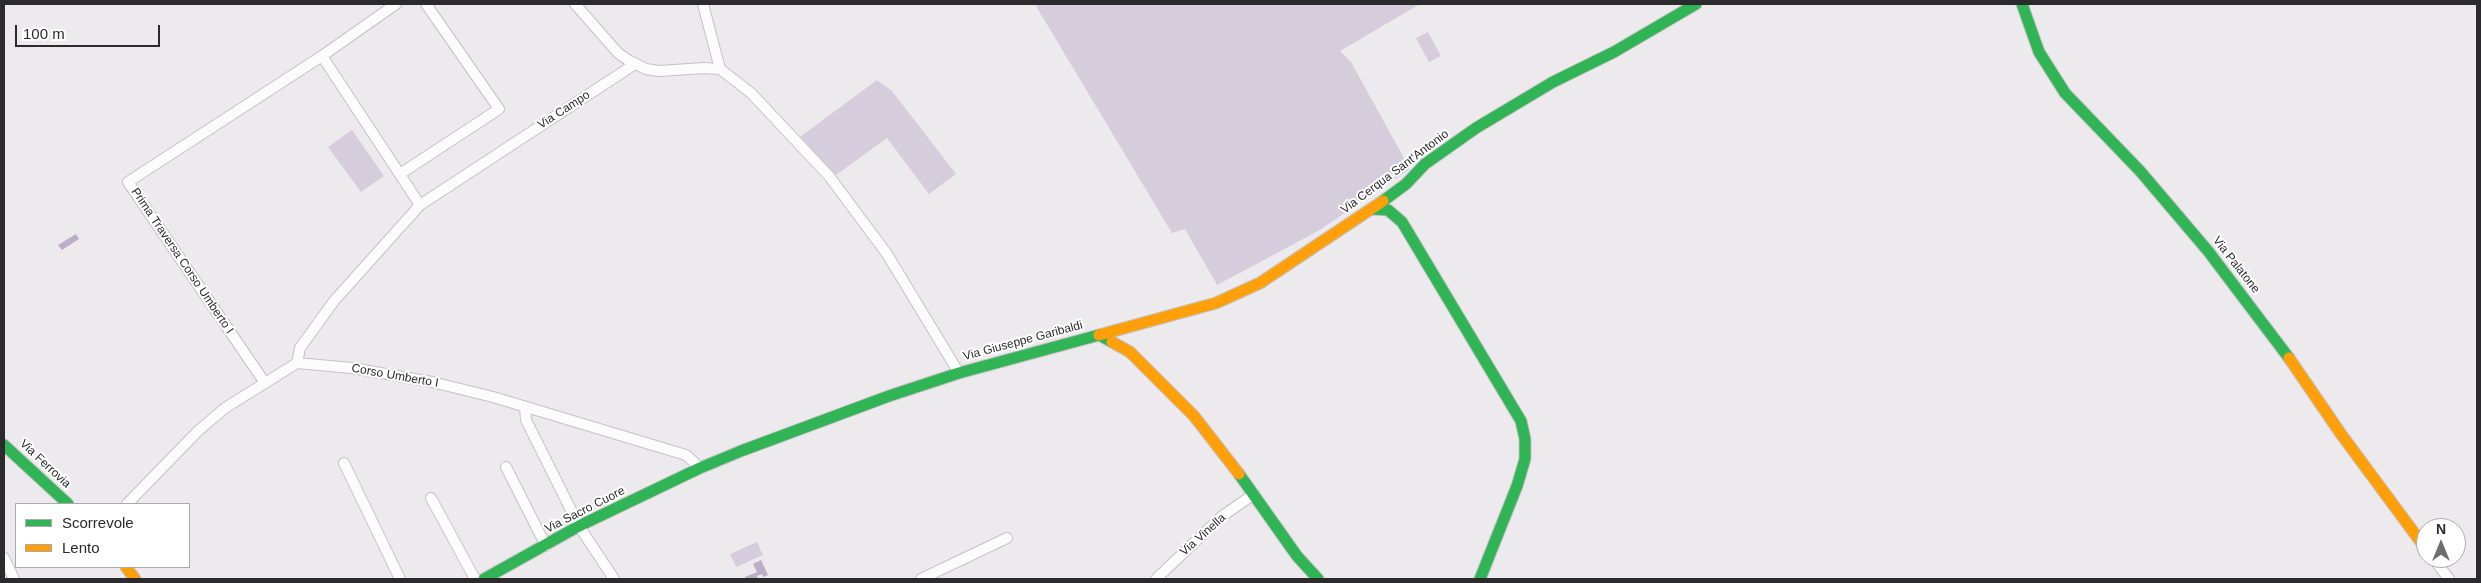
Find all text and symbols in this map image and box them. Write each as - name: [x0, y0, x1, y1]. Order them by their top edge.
- scale bar: [18, 15, 162, 47]
- text: 100 m: [23, 25, 65, 42]
- street label: Via Campo: [535, 88, 593, 132]
- street label: Via Cerqua Sant'Antonio: [1338, 127, 1452, 217]
- street label: Prima Traversa Corso Umberto I: [128, 185, 236, 337]
- street label: Via Palatone: [2209, 234, 2263, 296]
- street label: Via Giuseppe Garibaldi: [962, 318, 1084, 364]
- street label: Corso Umberto I: [350, 361, 440, 391]
- street label: Via Ferrovia: [17, 437, 73, 491]
- street label: Via Sacro Cuore: [543, 484, 627, 536]
- legend: [15, 503, 190, 568]
- street label: Via Vinella: [1177, 511, 1229, 559]
- text: Scorrevole: [62, 514, 134, 531]
- north arrow: [2416, 518, 2466, 568]
- text: N: [2436, 521, 2446, 537]
- text: Lento: [62, 539, 100, 556]

